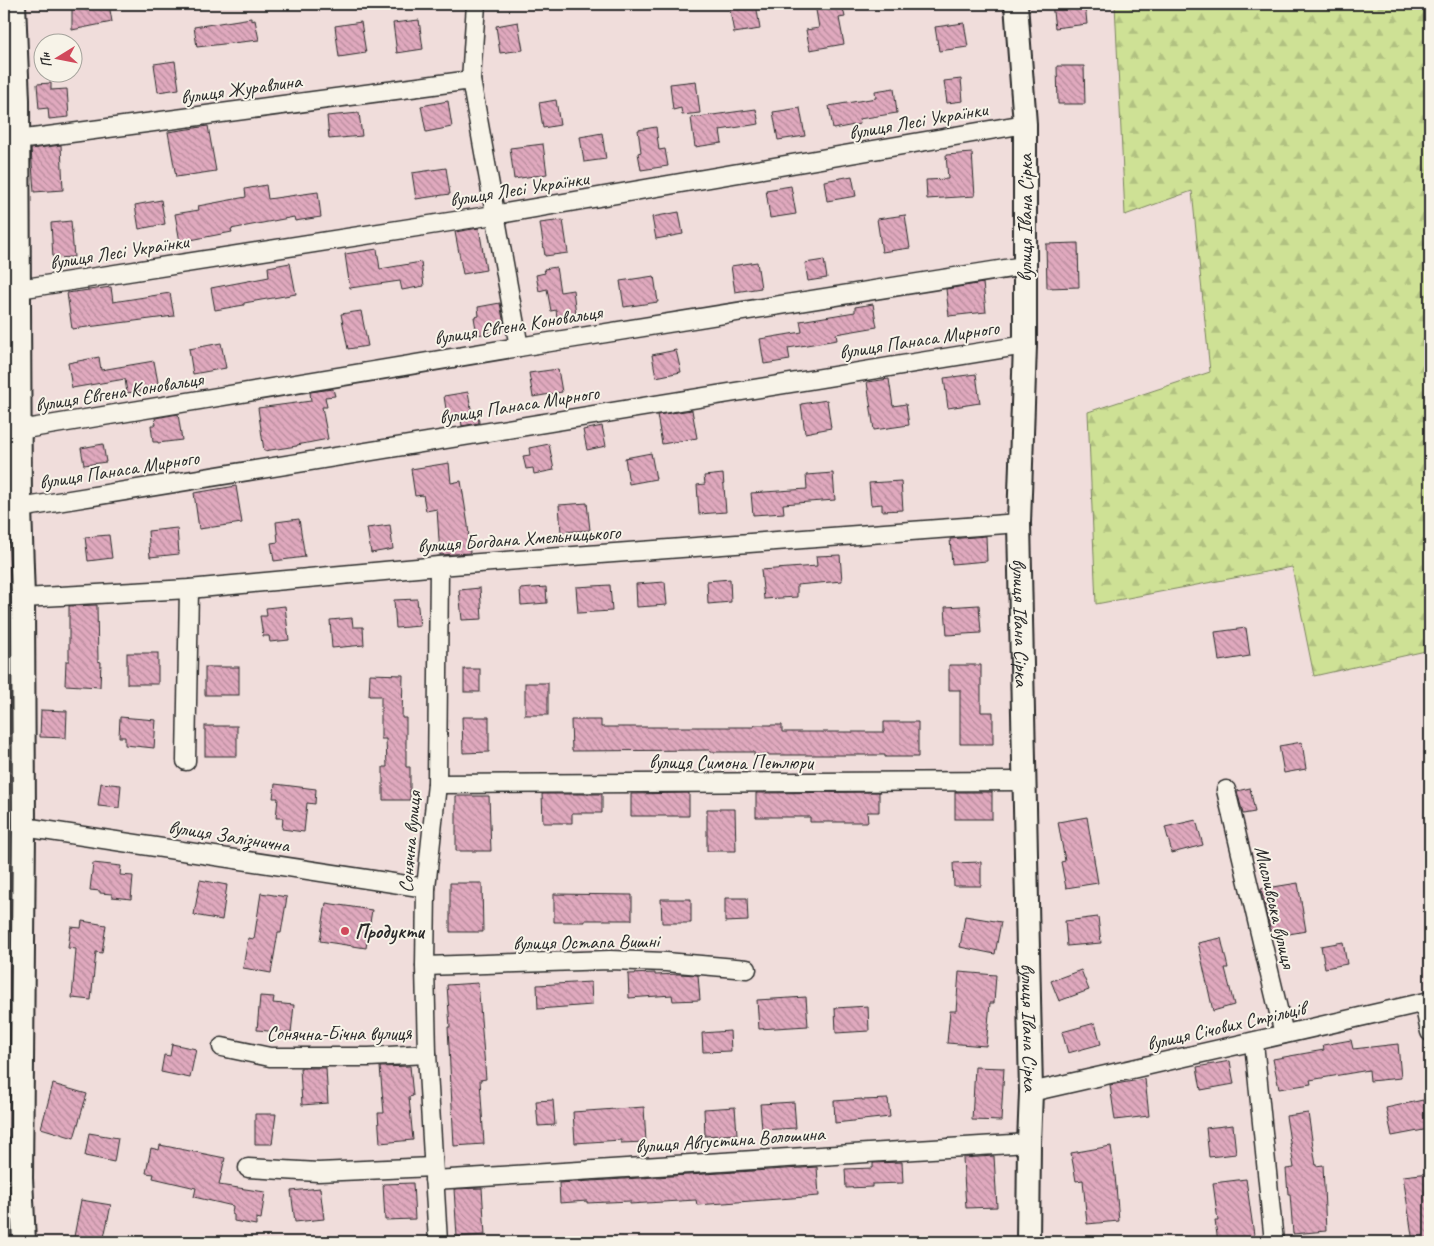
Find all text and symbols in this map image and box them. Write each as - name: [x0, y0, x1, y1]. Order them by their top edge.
- north arrow: [32, 32, 82, 82]
- text: Пн: [36, 51, 55, 69]
- street label: вулиця Журавлина: [179, 68, 304, 110]
- street label: вулиця Лесі Українки: [847, 96, 991, 145]
- street label: вулиця Івана Сірка: [1013, 153, 1038, 282]
- street label: вулиця Лесі Українки: [448, 165, 592, 212]
- street label: вулиця Лесі Українки: [48, 228, 192, 275]
- street label: вулиця Євгена Коновальця: [432, 299, 606, 351]
- street label: вулиця Панаса Мирного: [837, 315, 1002, 365]
- street label: вулиця Євгена Коновальця: [33, 366, 207, 418]
- street label: вулиця Панаса Мирного: [437, 380, 602, 430]
- street label: вулиця Панаса Мирного: [37, 445, 202, 495]
- street label: вулиця Богдана Хмельницького: [417, 519, 622, 559]
- street label: вулиця Івана Сірка: [1007, 558, 1035, 688]
- street label: вулиця Симона Петлюри: [649, 750, 815, 775]
- street label: Сонячна вулиця: [393, 788, 427, 894]
- street label: вулиця Залізнична: [167, 814, 293, 859]
- street label: Мисливська вулиця: [1249, 843, 1302, 973]
- place label: Продукти: [355, 919, 426, 945]
- marker: Продукти: [339, 925, 351, 937]
- street label: вулиця Остапа Вишні: [513, 928, 662, 956]
- street label: вулиця Івана Сірка: [1016, 963, 1044, 1093]
- street label: вулиця Січових Стрільців: [1144, 994, 1313, 1056]
- street label: Сонячна-Бічна вулиця: [266, 1021, 412, 1046]
- street label: вулиця Августина Волошина: [634, 1121, 827, 1159]

